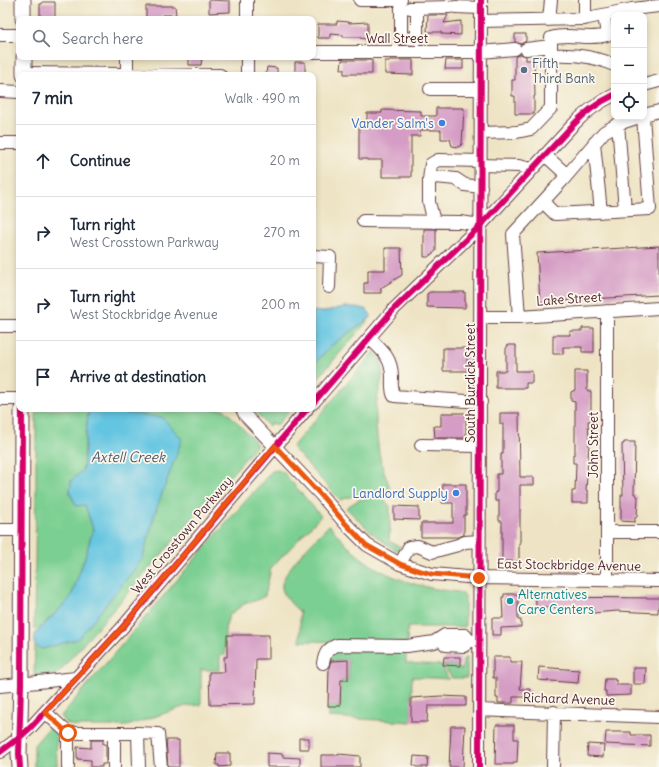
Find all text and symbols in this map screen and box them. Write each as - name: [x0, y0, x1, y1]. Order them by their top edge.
- map controls: [611, 12, 647, 120]
- button: +: [611, 12, 647, 48]
- search box: [16, 16, 316, 60]
- icon: search: [30, 27, 52, 49]
- text: Search here: [62, 29, 143, 48]
- street label: Wall Street: [366, 30, 429, 47]
- button: −: [611, 48, 647, 84]
- place label: Fifth Third Bank: [532, 55, 596, 87]
- marker: Fifth Third Bank: [519, 65, 529, 75]
- button: locate: [611, 84, 647, 120]
- text: 7 min: [32, 87, 73, 109]
- text: Walk · 490 m: [225, 90, 300, 107]
- place label: Vander Salm's: [351, 115, 434, 132]
- marker: Vander Salm's: [437, 118, 447, 128]
- icon: ahead: [32, 150, 54, 172]
- text: Continue: [70, 151, 131, 170]
- text: 20 m: [270, 152, 300, 169]
- text: Turn right: [70, 215, 135, 234]
- icon: right: [32, 222, 54, 244]
- text: 270 m: [263, 224, 300, 241]
- text: West Crosstown Parkway: [70, 234, 219, 251]
- text: Turn right: [70, 287, 135, 306]
- street label: Lake Street: [536, 288, 603, 310]
- icon: right: [32, 294, 54, 316]
- text: 200 m: [261, 296, 300, 313]
- text: West Stockbridge Avenue: [70, 306, 218, 323]
- street label: South Burdick Street: [462, 322, 479, 443]
- icon: arrive: [32, 366, 54, 388]
- text: Arrive at destination: [70, 367, 206, 386]
- street label: John Street: [585, 411, 602, 478]
- water label: Axtell Creek: [91, 448, 166, 466]
- street label: West Crosstown Parkway: [128, 473, 236, 597]
- place label: Landlord Supply: [352, 485, 448, 502]
- marker: Landlord Supply: [451, 488, 461, 498]
- street label: East Stockbridge Avenue: [497, 555, 641, 575]
- route end: [470, 569, 488, 587]
- place label: Alternatives Care Centers: [518, 586, 594, 618]
- marker: Alternatives Care Centers: [505, 596, 515, 606]
- street label: Richard Avenue: [523, 689, 615, 709]
- route start: [59, 724, 77, 742]

